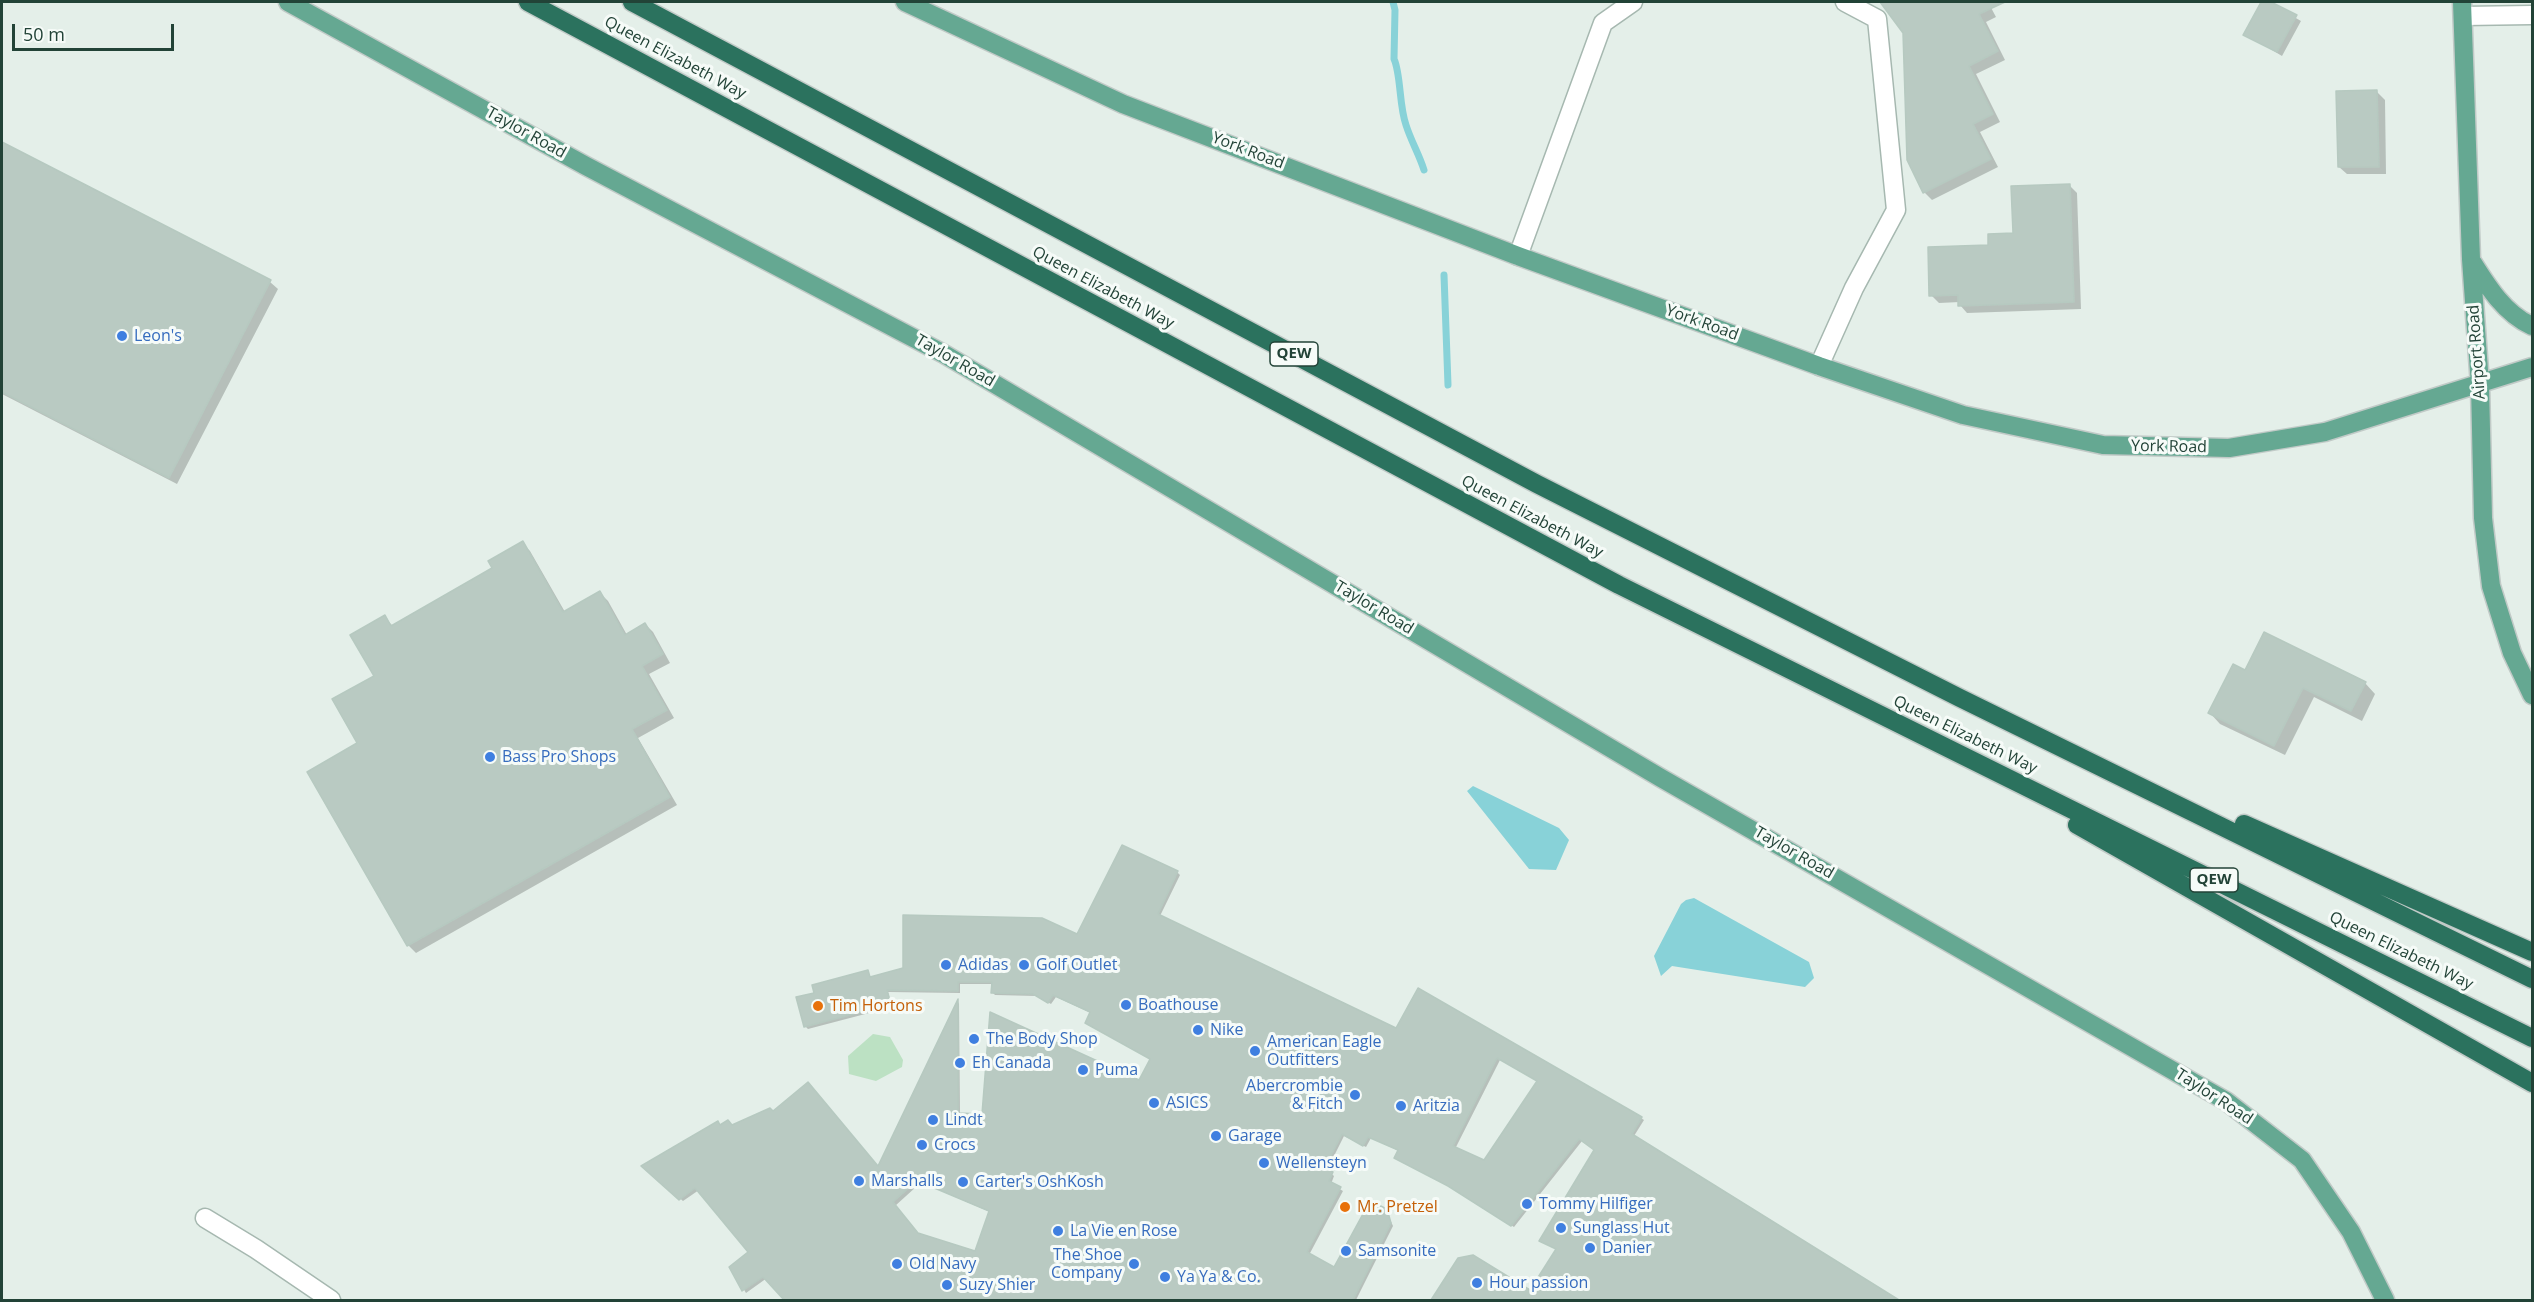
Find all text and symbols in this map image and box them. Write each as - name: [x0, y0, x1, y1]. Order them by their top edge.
- scale bar: [15, 12, 177, 50]
- street label: Queen Elizabeth Way: [601, 13, 749, 103]
- text: 50 m: [23, 22, 65, 46]
- street label: Taylor Road: [483, 103, 569, 163]
- street label: York Road: [1209, 128, 1287, 174]
- street label: Queen Elizabeth Way: [1029, 243, 1177, 333]
- street label: York Road: [1663, 301, 1741, 345]
- street label: Airport Road: [2464, 304, 2490, 400]
- place label: Leon's: [134, 326, 182, 346]
- marker: Leon's: [115, 329, 129, 343]
- street label: Taylor Road: [912, 331, 998, 391]
- road number: QEW: [1270, 342, 1318, 366]
- street label: York Road: [2131, 437, 2207, 457]
- street label: Queen Elizabeth Way: [1458, 472, 1606, 562]
- street label: Taylor Road: [1331, 577, 1417, 639]
- street label: Queen Elizabeth Way: [1890, 692, 2040, 778]
- place label: Bass Pro Shops: [502, 747, 616, 767]
- marker: Bass Pro Shops: [483, 750, 497, 764]
- street label: Taylor Road: [1751, 823, 1837, 883]
- road number: QEW: [2190, 868, 2238, 892]
- street label: Queen Elizabeth Way: [2326, 908, 2476, 994]
- place label: Adidas: [958, 955, 1008, 975]
- place label: Golf Outlet: [1036, 955, 1118, 975]
- marker: Adidas: [939, 958, 953, 972]
- marker: Golf Outlet: [1017, 958, 1031, 972]
- place label: Boathouse: [1138, 995, 1218, 1015]
- place label: Tim Hortons: [830, 996, 923, 1016]
- marker: Boathouse: [1119, 998, 1133, 1012]
- marker: Tim Hortons: [811, 999, 825, 1013]
- place label: Nike: [1210, 1020, 1243, 1040]
- marker: Nike: [1191, 1023, 1205, 1037]
- place label: The Body Shop: [986, 1029, 1098, 1049]
- marker: The Body Shop: [967, 1032, 981, 1046]
- place label: American Eagle Outfitters: [1267, 1032, 1382, 1070]
- marker: American Eagle Outfitters: [1248, 1044, 1262, 1058]
- place label: Eh Canada: [972, 1053, 1051, 1073]
- marker: Eh Canada: [953, 1056, 967, 1070]
- place label: Puma: [1095, 1060, 1138, 1080]
- marker: Puma: [1076, 1063, 1090, 1077]
- street label: Taylor Road: [2172, 1065, 2256, 1129]
- place label: Abercrombie & Fitch: [1246, 1076, 1343, 1114]
- marker: Abercrombie & Fitch: [1348, 1088, 1362, 1102]
- place label: ASICS: [1166, 1093, 1208, 1113]
- marker: ASICS: [1147, 1096, 1161, 1110]
- place label: Aritzia: [1413, 1096, 1460, 1116]
- marker: Aritzia: [1394, 1099, 1408, 1113]
- place label: Lindt: [945, 1110, 983, 1130]
- marker: Lindt: [926, 1113, 940, 1127]
- place label: Garage: [1228, 1126, 1282, 1146]
- marker: Garage: [1209, 1129, 1223, 1143]
- place label: Crocs: [934, 1135, 976, 1155]
- marker: Crocs: [915, 1138, 929, 1152]
- place label: Wellensteyn: [1276, 1153, 1367, 1173]
- marker: Wellensteyn: [1257, 1156, 1271, 1170]
- place label: Marshalls: [871, 1171, 943, 1191]
- place label: Carter's OshKosh: [975, 1172, 1104, 1192]
- marker: Marshalls: [852, 1174, 866, 1188]
- marker: Carter's OshKosh: [956, 1175, 970, 1189]
- place label: Tommy Hilfiger: [1539, 1194, 1653, 1214]
- place label: Mr. Pretzel: [1357, 1197, 1438, 1217]
- marker: Tommy Hilfiger: [1520, 1197, 1534, 1211]
- marker: Mr. Pretzel: [1338, 1200, 1352, 1214]
- place label: Sunglass Hut: [1573, 1218, 1670, 1238]
- place label: La Vie en Rose: [1070, 1221, 1177, 1241]
- marker: Sunglass Hut: [1554, 1221, 1568, 1235]
- marker: La Vie en Rose: [1051, 1224, 1065, 1238]
- place label: Danier: [1602, 1238, 1652, 1258]
- place label: Samsonite: [1358, 1241, 1436, 1261]
- marker: Danier: [1583, 1241, 1597, 1255]
- marker: Samsonite: [1339, 1244, 1353, 1258]
- place label: The Shoe Company: [1051, 1245, 1122, 1283]
- place label: Old Navy: [909, 1254, 976, 1274]
- marker: Old Navy: [890, 1257, 904, 1271]
- marker: The Shoe Company: [1127, 1257, 1141, 1271]
- place label: Ya Ya & Co.: [1177, 1267, 1261, 1287]
- marker: Ya Ya & Co.: [1158, 1270, 1172, 1284]
- place label: Hour passion: [1489, 1273, 1588, 1293]
- place label: Suzy Shier: [959, 1275, 1035, 1295]
- marker: Hour passion: [1470, 1276, 1484, 1290]
- marker: Suzy Shier: [940, 1278, 954, 1292]

